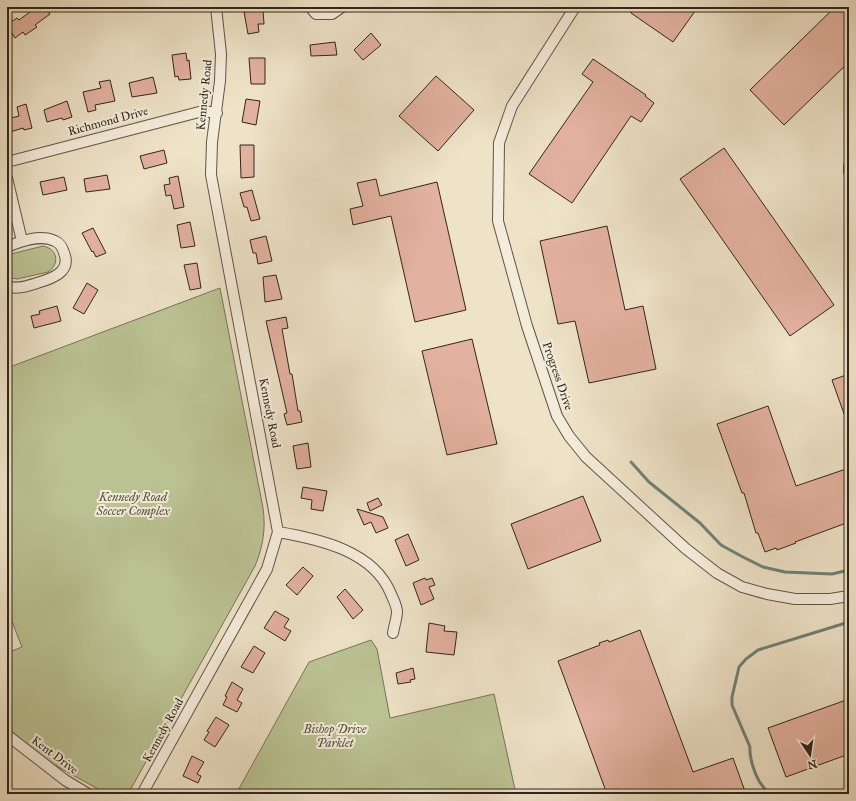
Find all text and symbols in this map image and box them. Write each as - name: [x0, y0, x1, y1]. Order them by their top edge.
- street label: Kennedy Road: [193, 59, 215, 131]
- street label: Richmond Drive: [66, 104, 150, 138]
- street label: Progress Drive: [539, 340, 576, 412]
- street label: Kennedy Road: [256, 377, 284, 449]
- park label: Kennedy Road Soccer Complex: [96, 490, 171, 519]
- street label: Kennedy Road: [140, 696, 186, 764]
- park label: Bishop Drive Parklet: [303, 722, 367, 750]
- street label: Kent Drive: [29, 733, 81, 777]
- north arrow: [790, 735, 830, 775]
- text: N: [805, 757, 818, 772]

